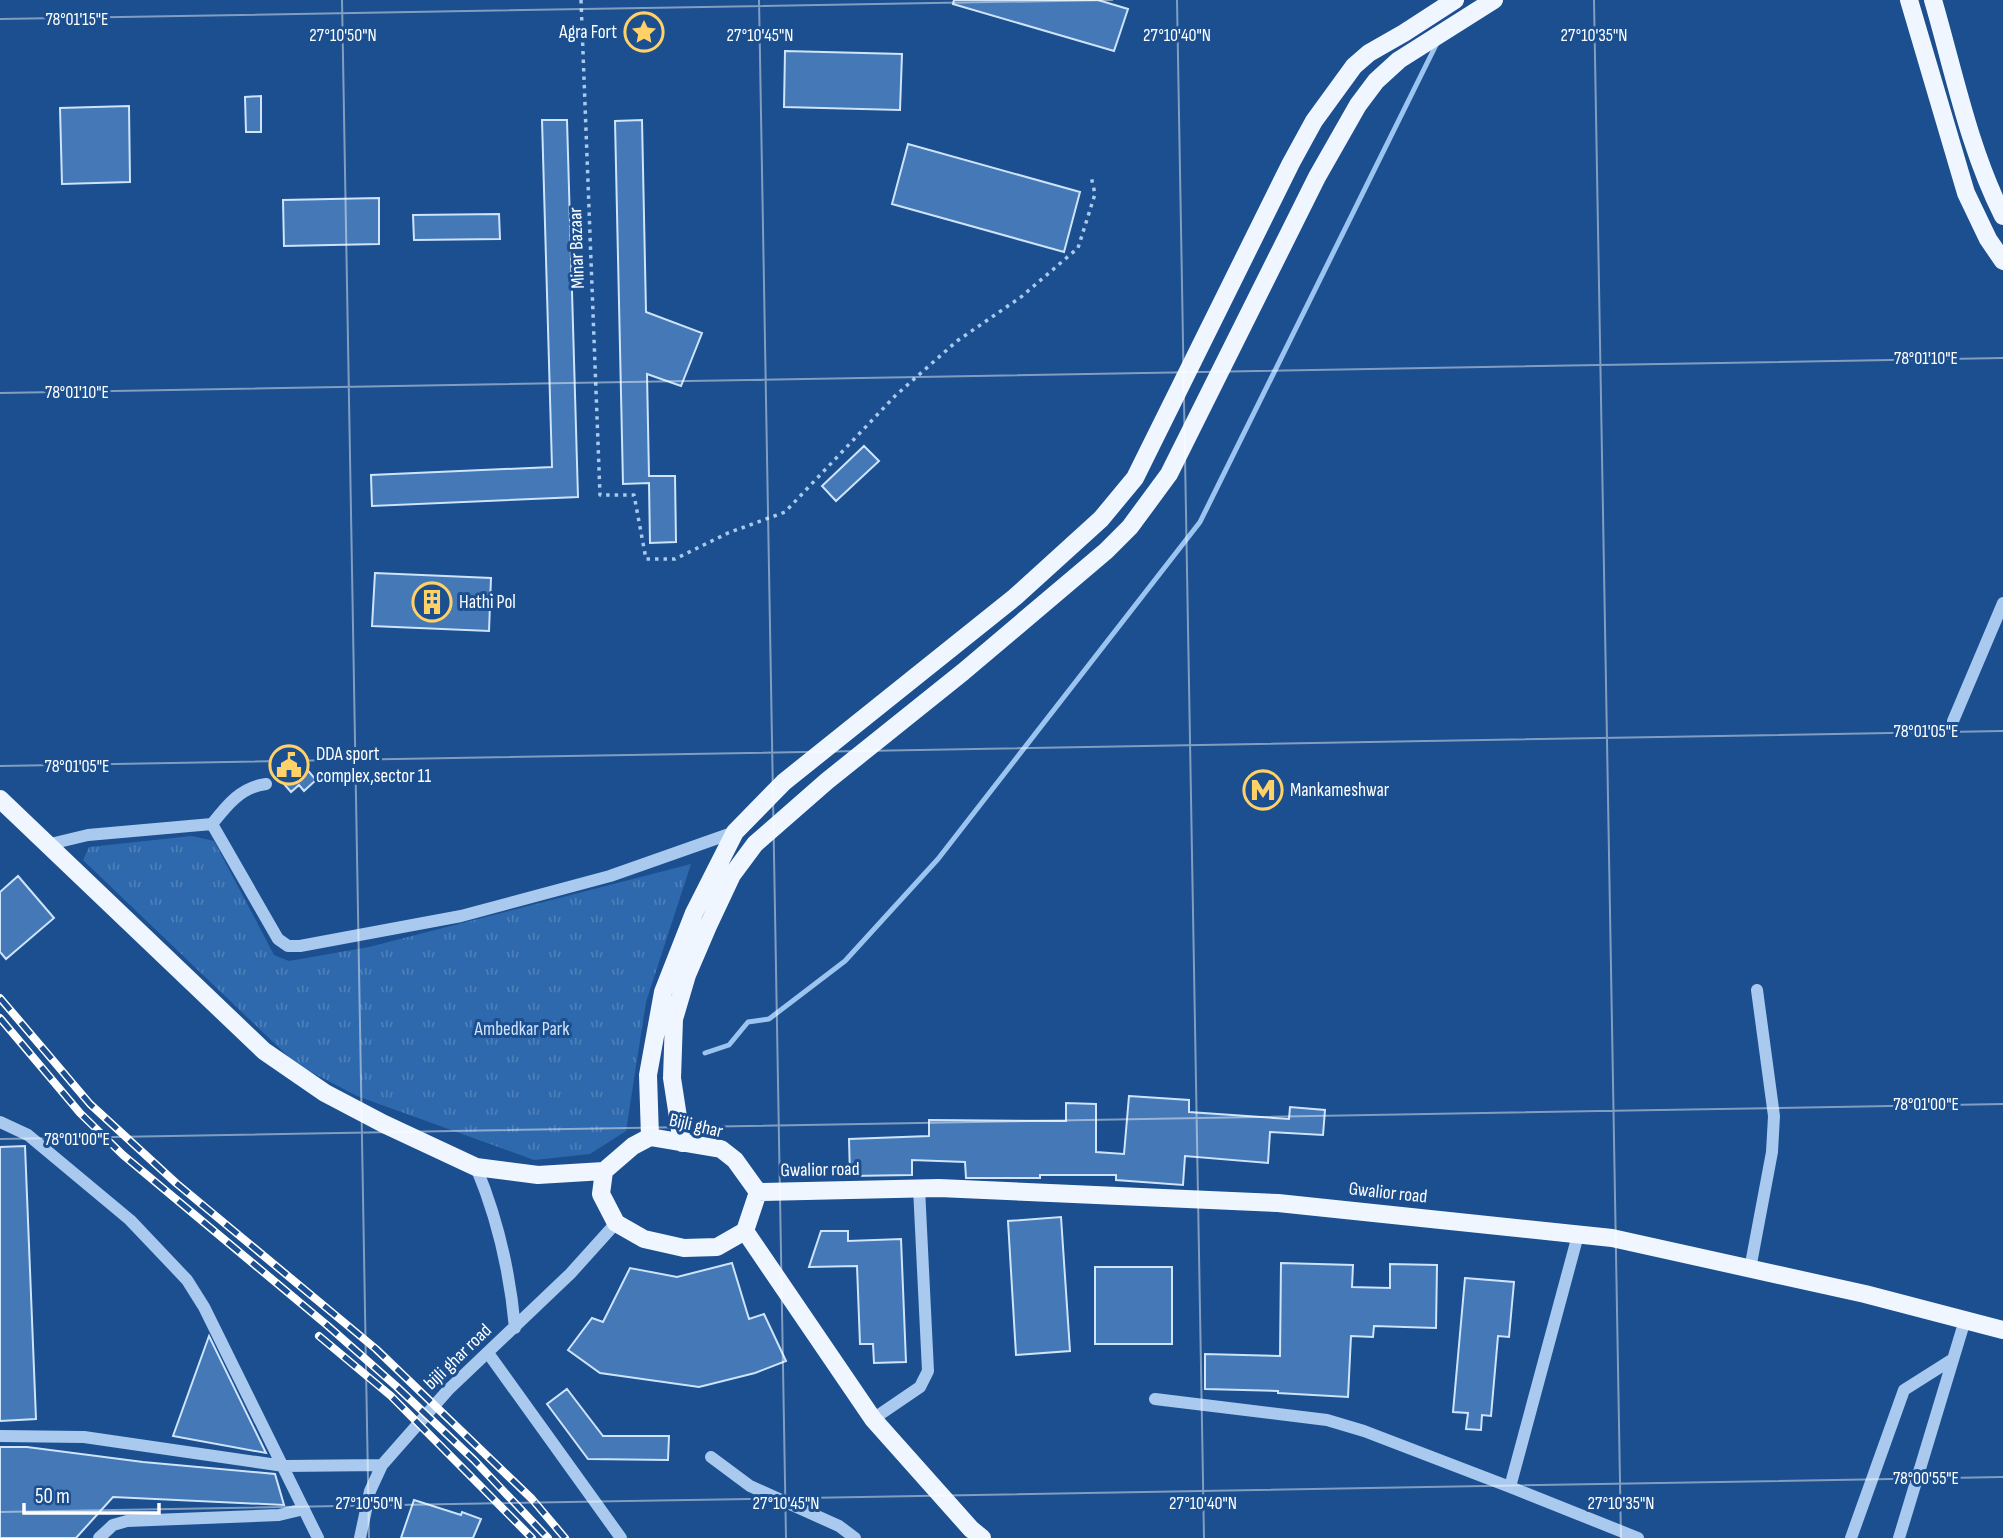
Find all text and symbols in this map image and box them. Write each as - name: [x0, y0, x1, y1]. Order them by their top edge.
- text: 78°01'15"E: [45, 9, 109, 30]
- place icon: Agra Fort: [623, 11, 665, 53]
- place label: Agra Fort: [558, 21, 617, 44]
- text: 27°10'50"N: [309, 25, 377, 46]
- text: 27°10'45"N: [726, 25, 794, 46]
- text: 27°10'40"N: [1143, 25, 1211, 46]
- text: 27°10'35"N: [1560, 25, 1628, 46]
- street label: Minar Bazaar: [564, 206, 590, 289]
- text: 78°01'10"E: [1894, 348, 1958, 369]
- text: 78°01'10"E: [45, 382, 109, 403]
- building icon: Hathi Pol: [411, 581, 453, 623]
- place label: Hathi Pol: [459, 591, 516, 614]
- text: 78°01'05"E: [1894, 721, 1958, 742]
- place label: DDA sport complex,sector 11: [316, 743, 431, 788]
- public building icon: DDA sport complex,sector 11: [268, 744, 310, 786]
- text: 78°01'05"E: [45, 756, 109, 777]
- metro station icon: Mankameshwar: [1242, 769, 1284, 811]
- place label: Mankameshwar: [1290, 779, 1390, 802]
- park label: Ambedkar Park: [474, 1018, 570, 1041]
- text: 78°01'00"E: [1893, 1094, 1959, 1115]
- street label: Bijli ghar: [667, 1109, 726, 1143]
- text: 78°01'00"E: [44, 1129, 110, 1150]
- street label: Gwalior road: [780, 1158, 860, 1182]
- street label: Gwalior road: [1347, 1177, 1429, 1209]
- street label: bijli ghar road: [419, 1319, 497, 1395]
- text: 78°00'55"E: [1893, 1468, 1959, 1489]
- scale bar: [24, 1472, 159, 1516]
- text: 50 m: [35, 1484, 70, 1509]
- text: 27°10'50"N: [335, 1493, 403, 1514]
- text: 27°10'45"N: [752, 1493, 820, 1514]
- text: 27°10'40"N: [1169, 1493, 1237, 1514]
- text: 27°10'35"N: [1587, 1493, 1655, 1514]

